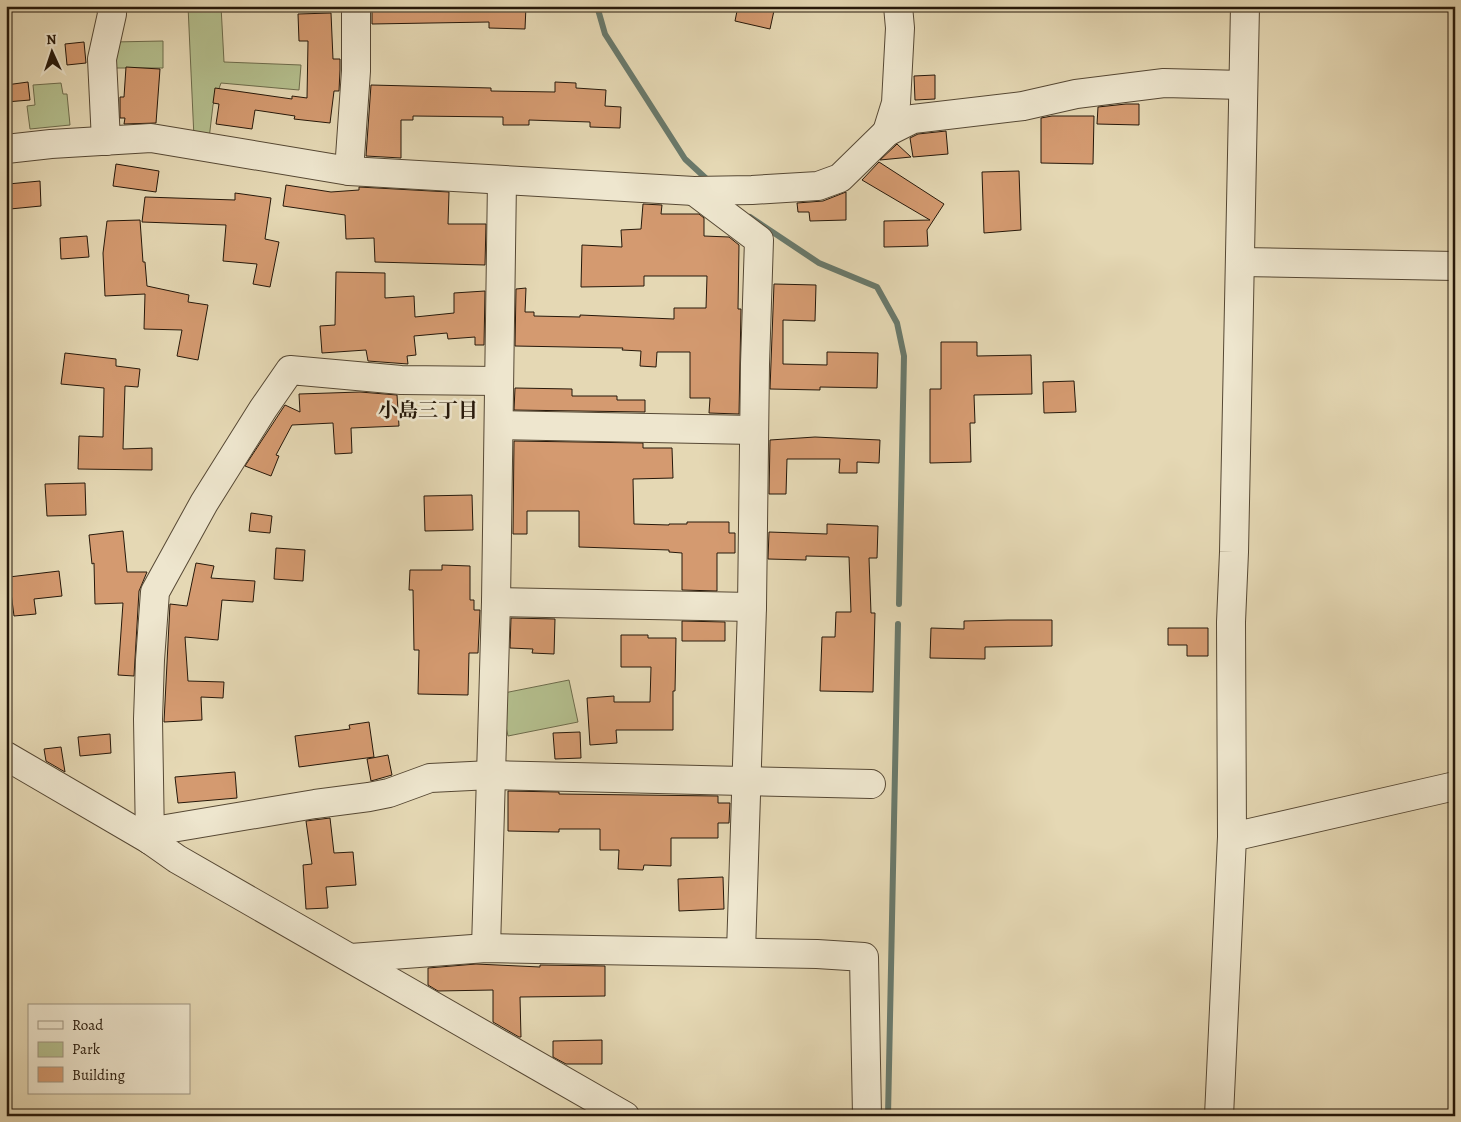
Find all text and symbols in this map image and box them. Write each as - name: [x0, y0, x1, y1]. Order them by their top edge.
- north arrow: [28, 28, 78, 78]
- text: N: [46, 30, 57, 49]
- district label: 小島三丁目: [378, 397, 478, 424]
- legend: [28, 1004, 190, 1094]
- text: Road: [72, 1015, 104, 1035]
- text: Park: [72, 1039, 101, 1059]
- text: Building: [72, 1065, 125, 1085]

